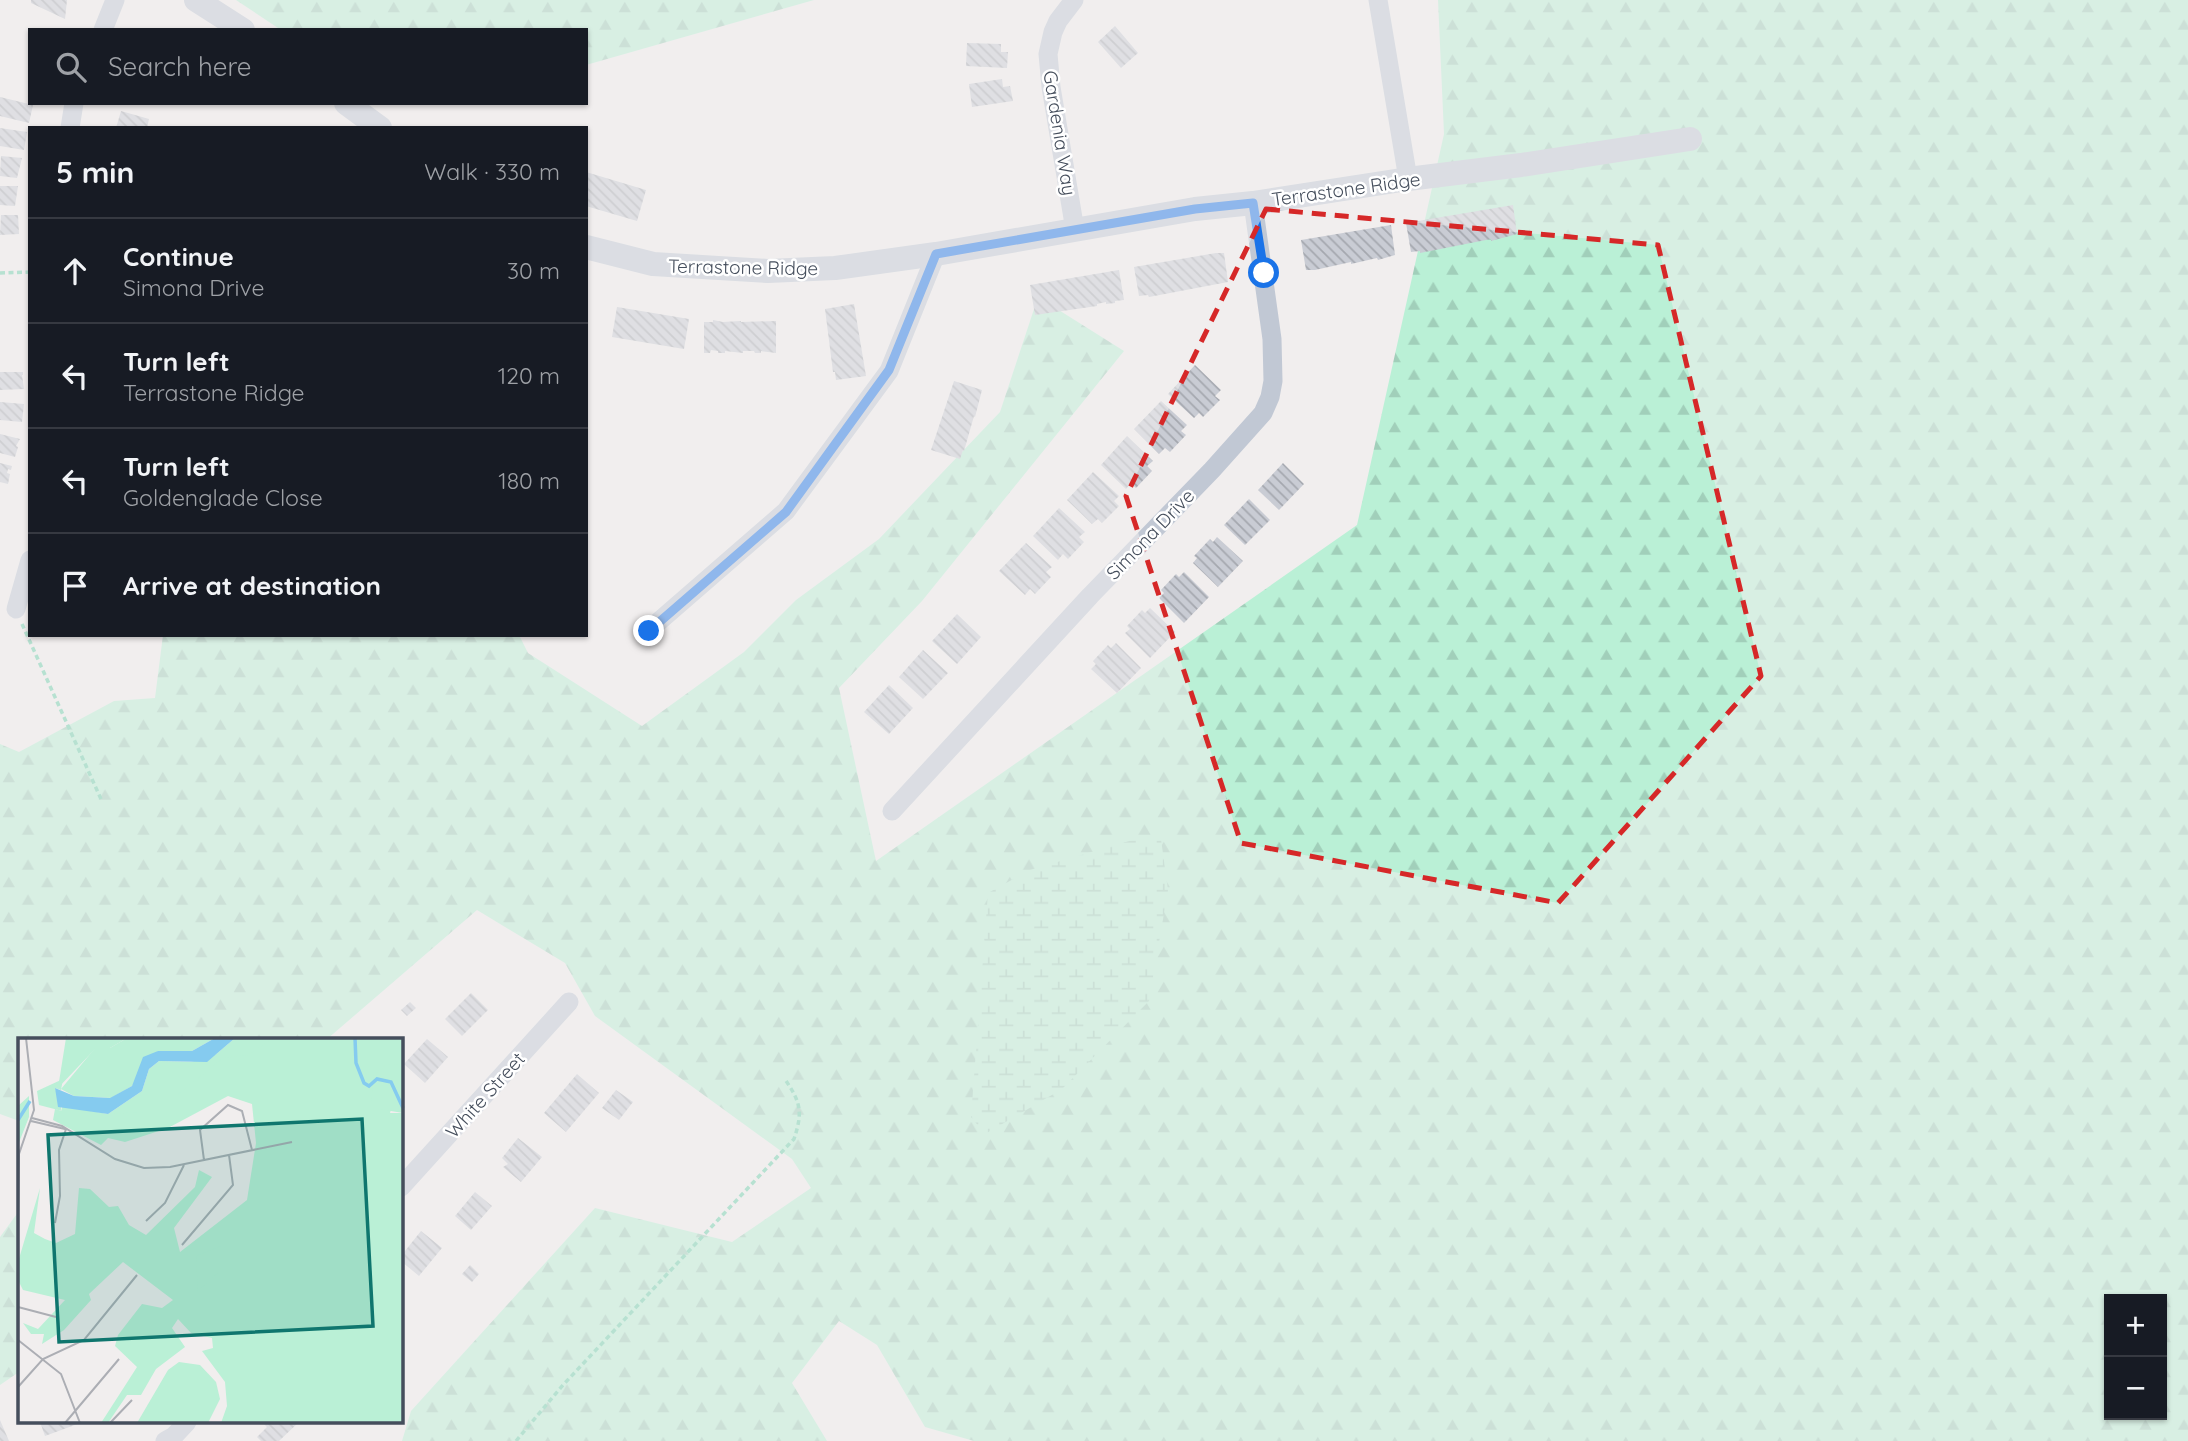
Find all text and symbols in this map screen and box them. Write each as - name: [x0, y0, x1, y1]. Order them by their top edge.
- search box: [28, 28, 588, 105]
- icon: search: [52, 48, 90, 86]
- text: Search here: [108, 50, 252, 83]
- street label: Gardenia Way: [1038, 69, 1082, 197]
- text: 5 min: [56, 153, 134, 191]
- text: Walk · 330 m: [424, 157, 560, 186]
- street label: Terrastone Ridge: [1270, 167, 1422, 211]
- text: Continue: [123, 240, 234, 273]
- icon: ahead: [56, 252, 94, 290]
- street label: Terrastone Ridge: [668, 254, 818, 280]
- text: 30 m: [507, 256, 560, 285]
- route start: [1248, 257, 1279, 288]
- text: Simona Drive: [123, 273, 265, 302]
- text: Turn left: [123, 345, 230, 378]
- icon: left: [56, 357, 94, 395]
- text: 120 m: [498, 361, 560, 390]
- text: Terrastone Ridge: [123, 378, 305, 407]
- text: Turn left: [123, 450, 230, 483]
- icon: left: [56, 462, 94, 500]
- text: 180 m: [498, 466, 560, 495]
- text: Goldenglade Close: [123, 483, 323, 512]
- street label: Simona Drive: [1101, 484, 1199, 584]
- icon: arrive: [56, 567, 94, 605]
- text: Arrive at destination: [123, 569, 381, 602]
- route end: [633, 615, 664, 646]
- inset map: [18, 1038, 402, 1424]
- street label: White Street: [440, 1047, 530, 1143]
- map controls: [2104, 1294, 2167, 1420]
- button: +: [2104, 1294, 2167, 1357]
- button: −: [2104, 1357, 2167, 1420]

